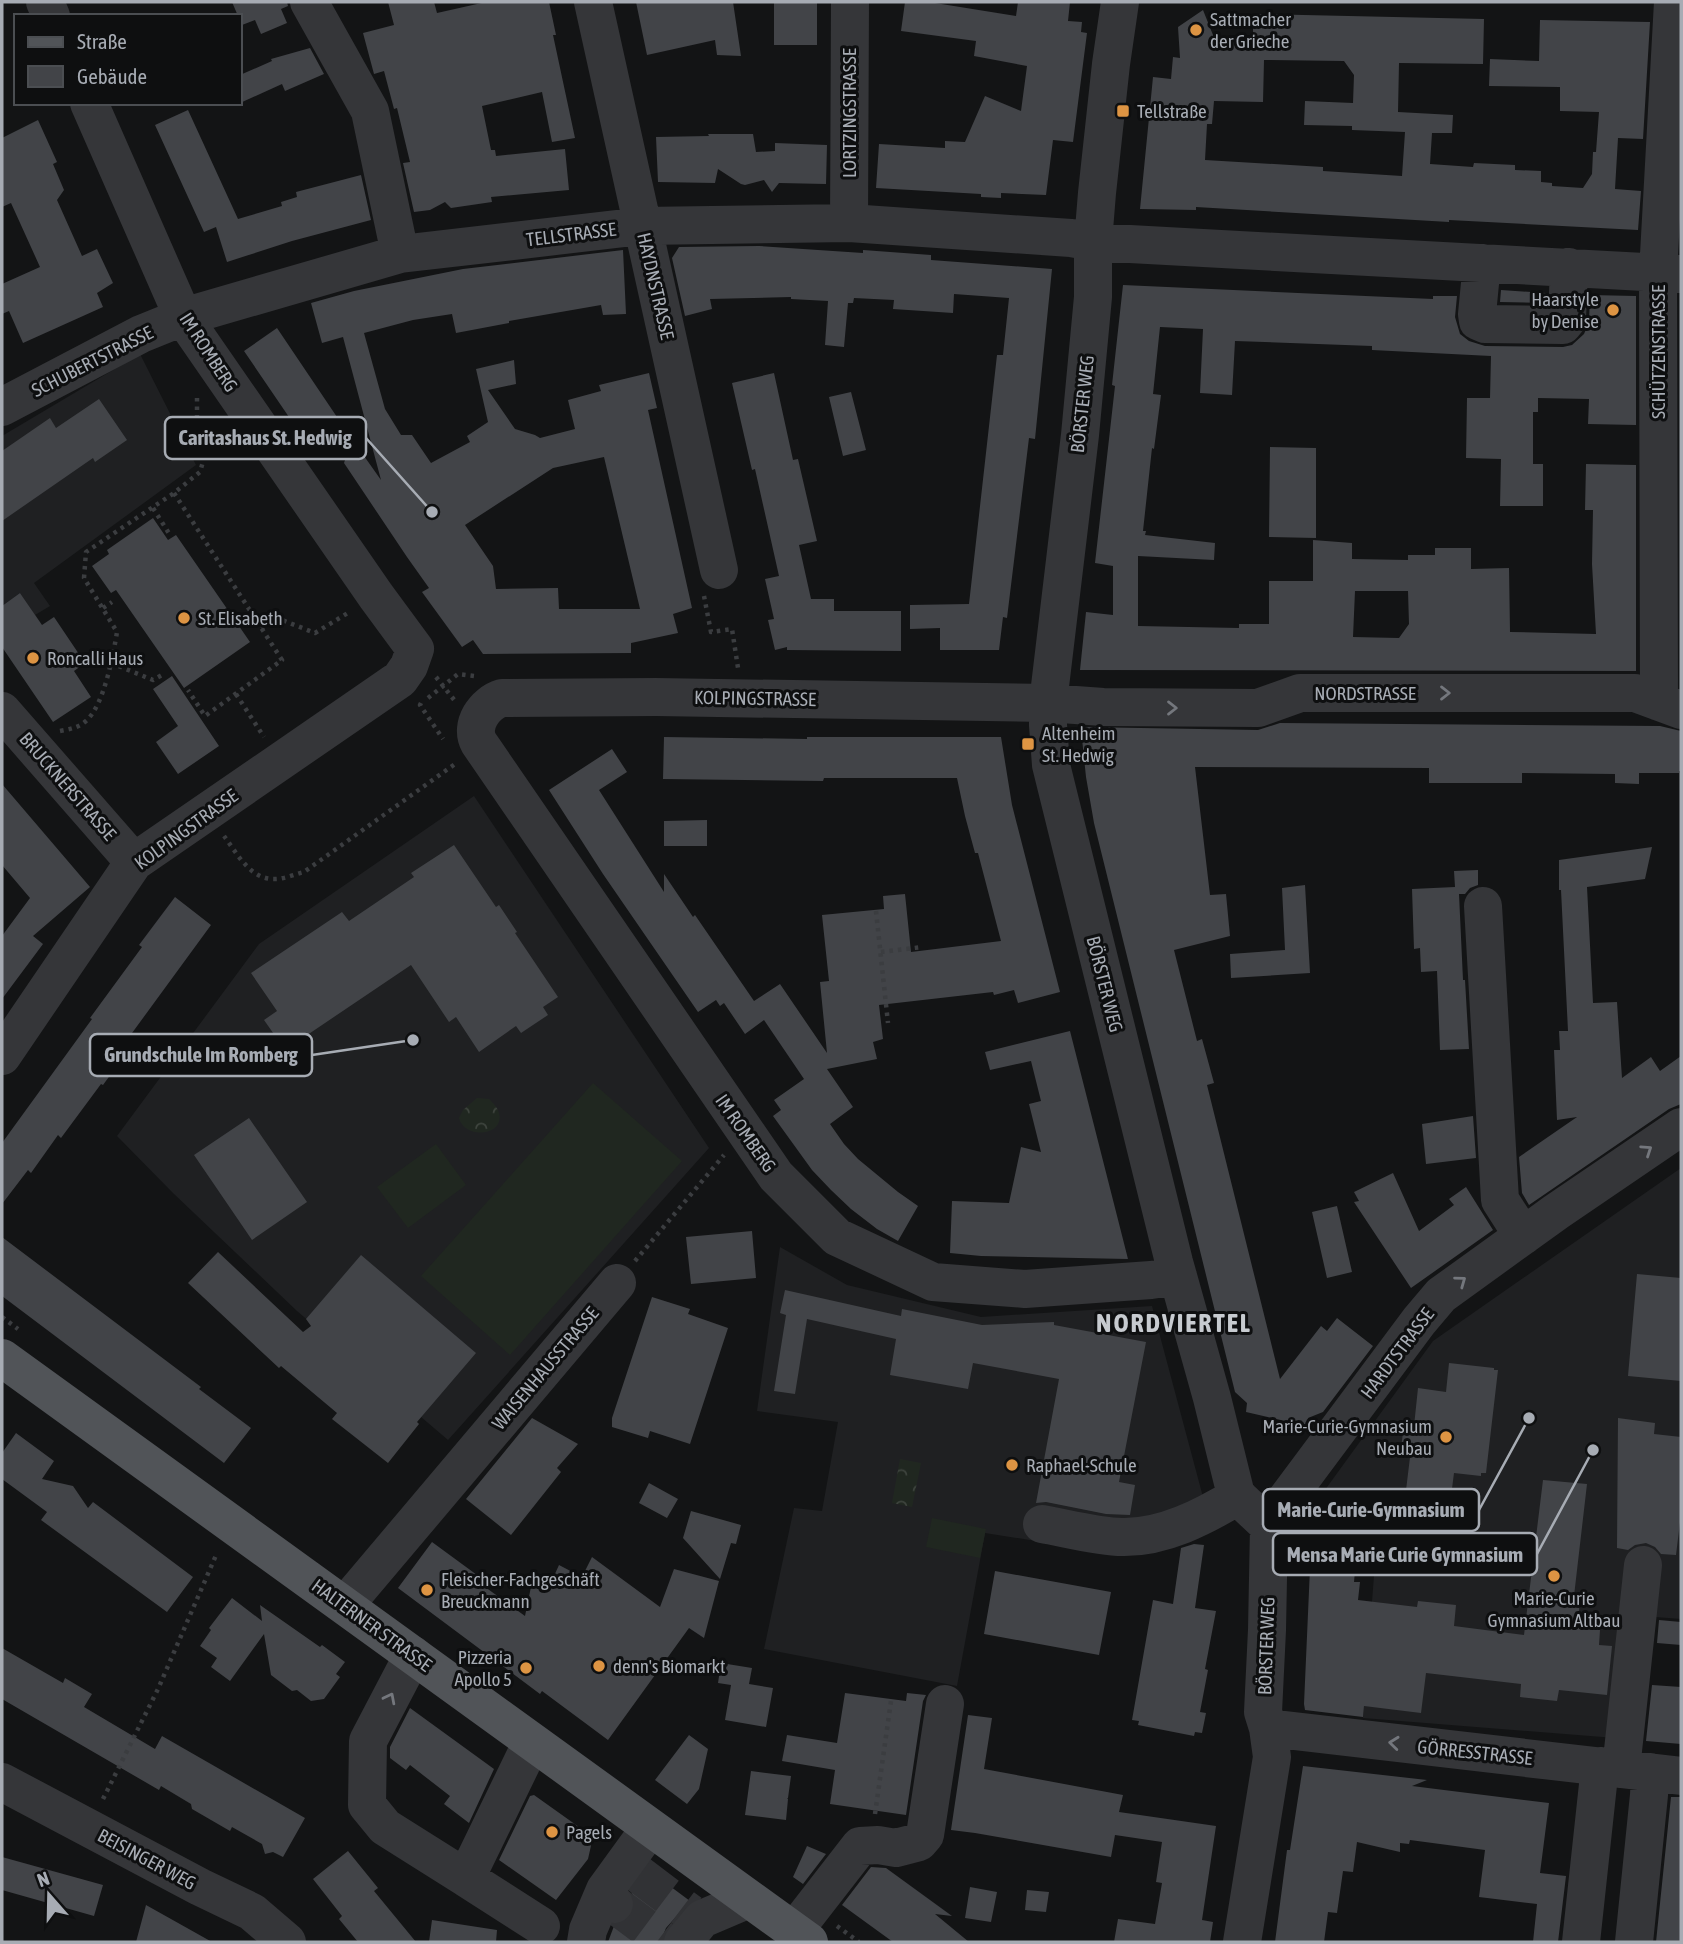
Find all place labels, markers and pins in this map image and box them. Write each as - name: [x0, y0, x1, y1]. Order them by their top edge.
- place label: Sattmacher der Grieche: [1210, 8, 1291, 52]
- marker: Sattmacher der Grieche: [1188, 22, 1204, 38]
- place label: Tellstraße: [1137, 100, 1207, 122]
- marker: Tellstraße: [1115, 103, 1131, 119]
- place label: Haarstyle by Denise: [1531, 288, 1599, 332]
- marker: Haarstyle by Denise: [1605, 302, 1621, 318]
- callout: Caritashaus St. Hedwig: [165, 417, 366, 459]
- place label: St. Elisabeth: [198, 607, 283, 629]
- marker: St. Elisabeth: [176, 610, 192, 626]
- place label: Roncalli Haus: [47, 647, 144, 669]
- marker: Roncalli Haus: [25, 650, 41, 666]
- place label: Altenheim St. Hedwig: [1042, 722, 1115, 766]
- marker: Altenheim St. Hedwig: [1020, 736, 1036, 752]
- callout: Grundschule Im Romberg: [90, 1034, 312, 1076]
- place label: Marie-Curie-Gymnasium Neubau: [1262, 1415, 1432, 1459]
- marker: Marie-Curie-Gymnasium Neubau: [1438, 1429, 1454, 1445]
- place label: Raphael-Schule: [1026, 1454, 1137, 1476]
- marker: Raphael-Schule: [1004, 1457, 1020, 1473]
- callout: Marie-Curie-Gymnasium: [1263, 1489, 1479, 1531]
- callout: Mensa Marie Curie Gymnasium: [1273, 1533, 1537, 1575]
- place label: Fleischer-Fachgeschäft Breuckmann: [441, 1568, 600, 1612]
- marker: Marie-Curie Gymnasium Altbau: [1546, 1568, 1562, 1584]
- marker: Fleischer-Fachgeschäft Breuckmann: [419, 1582, 435, 1598]
- place label: Marie-Curie Gymnasium Altbau: [1487, 1587, 1621, 1631]
- place label: Pizzeria Apollo 5: [454, 1646, 512, 1690]
- place label: denn's Biomarkt: [613, 1655, 725, 1677]
- marker: denn's Biomarkt: [591, 1658, 607, 1674]
- marker: Pizzeria Apollo 5: [518, 1660, 534, 1676]
- place label: Pagels: [566, 1821, 612, 1843]
- marker: Pagels: [544, 1824, 560, 1840]

